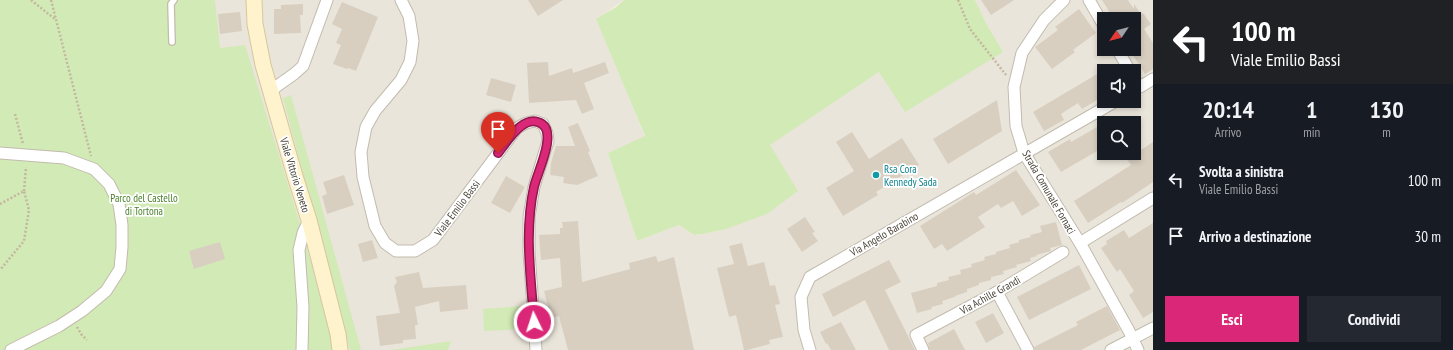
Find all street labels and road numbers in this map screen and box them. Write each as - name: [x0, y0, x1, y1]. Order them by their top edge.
- street label: Viale Vittorio Veneto: [277, 135, 313, 214]
- street label: Strada Comunale Fornaci: [1019, 148, 1079, 236]
- street label: Viale Emilio Bassi: [431, 177, 483, 240]
- street label: Via Angelo Barabino: [846, 209, 921, 260]
- street label: Via Achille Grandi: [956, 273, 1023, 318]

